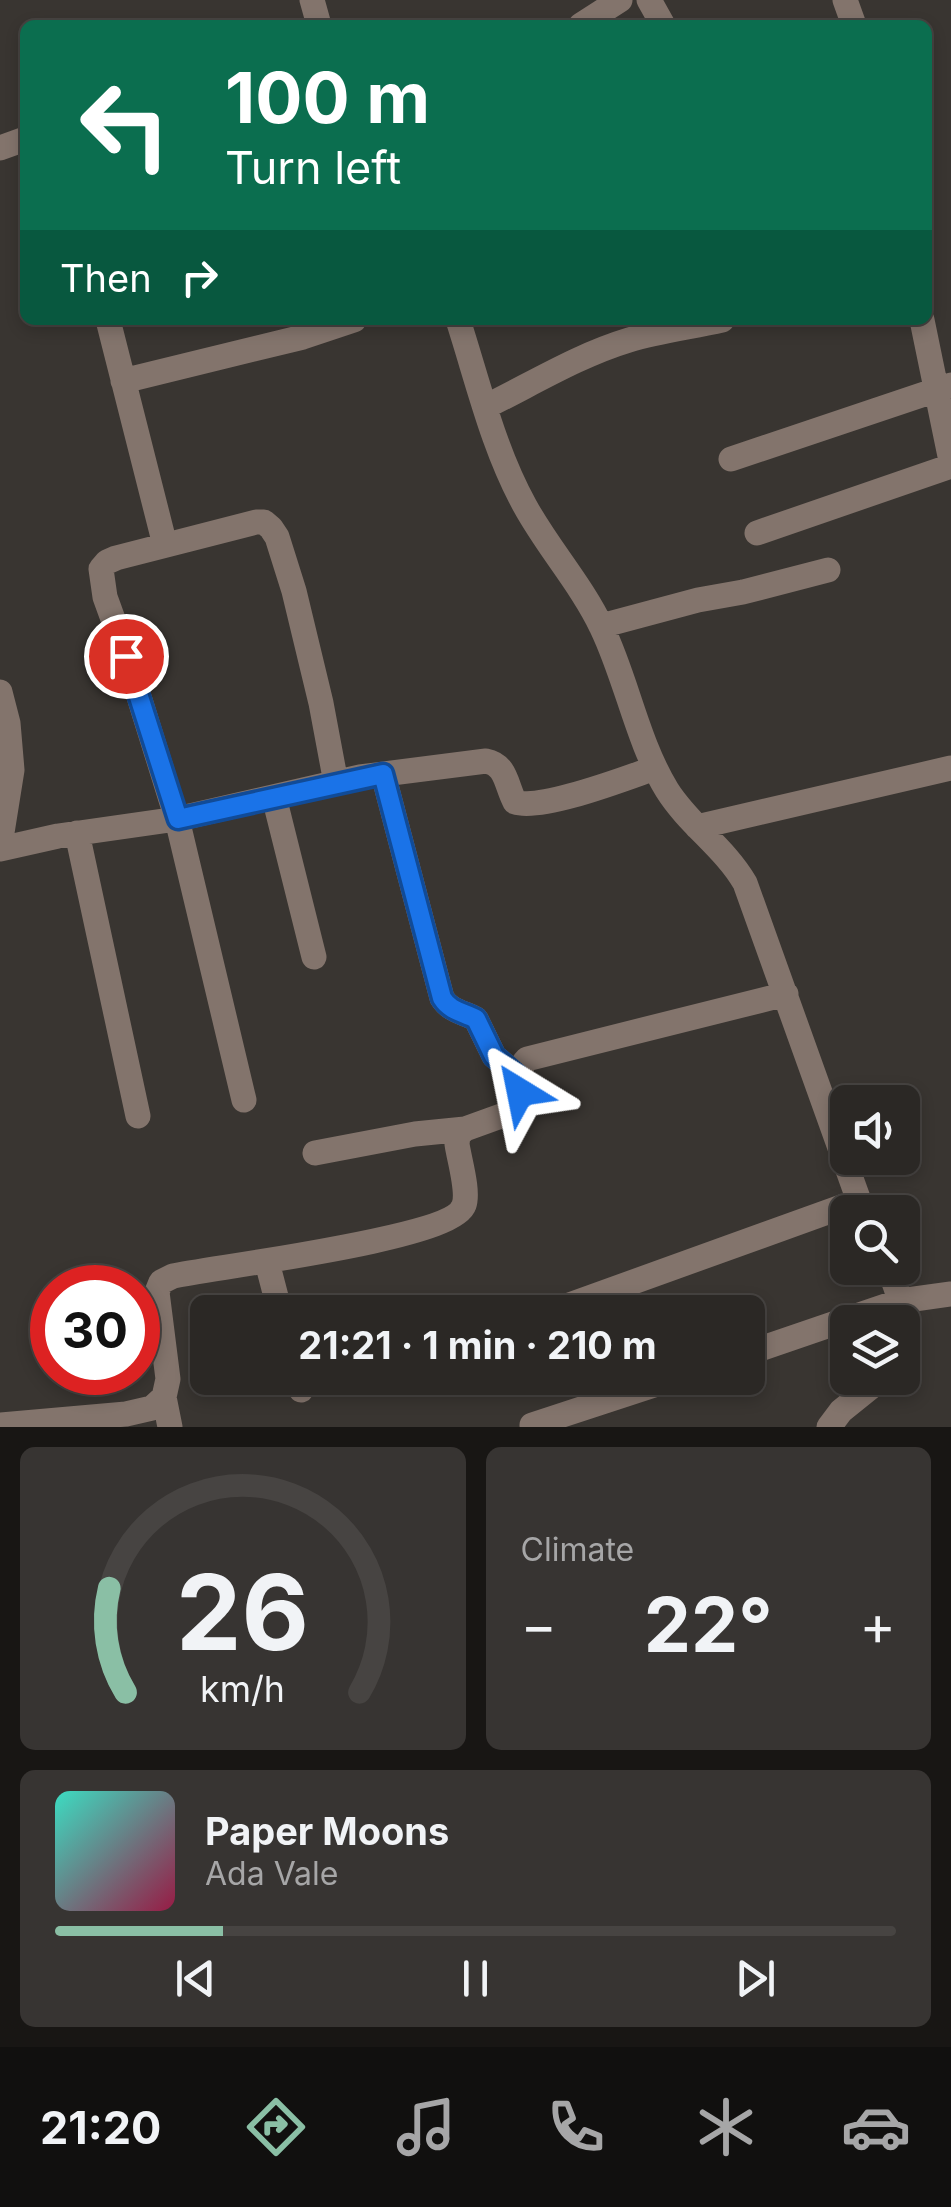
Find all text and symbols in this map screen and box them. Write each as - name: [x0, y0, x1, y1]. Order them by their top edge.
- text: 100 m: [225, 55, 430, 140]
- icon: left: [60, 60, 190, 190]
- text: Turn left: [225, 140, 401, 195]
- icon: right: [172, 250, 227, 305]
- text: Then: [60, 255, 152, 301]
- pin: [84, 614, 169, 699]
- icon: arrive: [99, 629, 154, 684]
- position arrow: [468, 1040, 572, 1144]
- map controls: [830, 1085, 920, 1395]
- button: sound: [830, 1085, 920, 1175]
- button: search: [830, 1195, 920, 1285]
- speed limit sign: 30: [30, 1265, 160, 1395]
- button: layers: [830, 1305, 920, 1395]
- text: 21:21 · 1 min · 210 m: [298, 1322, 657, 1368]
- text: Climate: [521, 1530, 634, 1569]
- text: 26: [176, 1549, 309, 1675]
- text: 22°: [644, 1579, 773, 1670]
- text: −: [521, 1592, 557, 1658]
- text: +: [860, 1592, 896, 1658]
- text: km/h: [200, 1667, 285, 1711]
- text: Paper Moons: [205, 1808, 449, 1854]
- text: Ada Vale: [205, 1854, 338, 1893]
- icon: previous: [168, 1951, 223, 2006]
- icon: pause: [448, 1951, 503, 2006]
- icon: next: [728, 1951, 783, 2006]
- icon: directions: [241, 2092, 311, 2162]
- icon: music: [391, 2092, 461, 2162]
- icon: phone: [541, 2092, 611, 2162]
- icon: climate: [691, 2092, 761, 2162]
- icon: car: [841, 2092, 911, 2162]
- text: 21:20: [40, 2100, 161, 2155]

